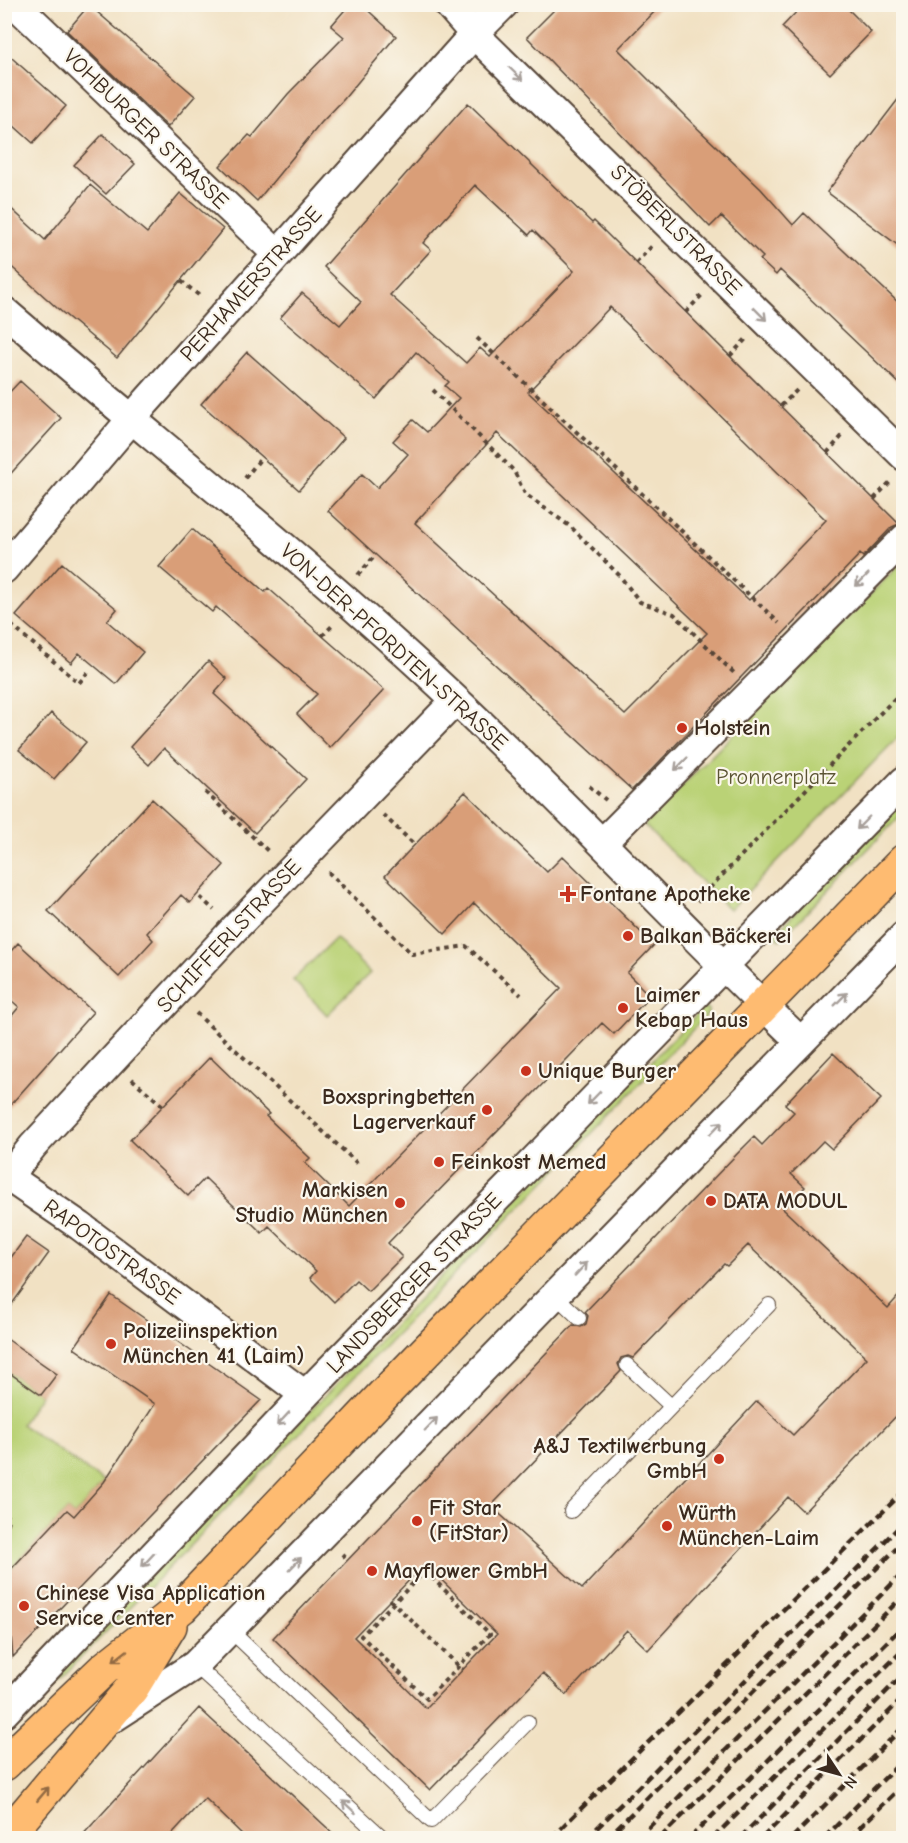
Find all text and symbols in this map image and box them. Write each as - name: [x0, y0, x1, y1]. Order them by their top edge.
- street label: VOHBURGER STRASSE: [58, 43, 234, 215]
- one-way arrow: [509, 67, 524, 82]
- street label: STÖBERLSTRASSE: [605, 159, 747, 301]
- street label: PERHAMERSTRASSE: [175, 201, 327, 367]
- one-way arrow: [753, 307, 768, 322]
- street label: VON-DER-PFORDTEN-STRASSE: [275, 538, 513, 756]
- one-way arrow: [855, 573, 870, 588]
- place label: Holstein: [694, 715, 770, 741]
- marker: Holstein: [675, 721, 689, 735]
- one-way arrow: [674, 756, 688, 771]
- park label: Pronnerplatz: [716, 764, 836, 790]
- one-way arrow: [855, 815, 870, 830]
- street label: SCHIFFERLSTRASSE: [151, 854, 307, 1018]
- place label: Fontane Apotheke: [580, 881, 750, 907]
- marker: Fontane Apotheke: [561, 887, 575, 901]
- place label: Balkan Bäckerei: [640, 923, 792, 949]
- marker: Balkan Bäckerei: [621, 929, 635, 943]
- place label: Laimer Kebap Haus: [635, 982, 748, 1033]
- one-way arrow: [834, 992, 849, 1007]
- marker: Laimer Kebap Haus: [616, 1001, 630, 1015]
- place label: Unique Burger: [538, 1058, 676, 1084]
- marker: Unique Burger: [519, 1064, 533, 1078]
- place label: Boxspringbetten Lagerverkauf: [322, 1084, 476, 1135]
- one-way arrow: [586, 1090, 601, 1105]
- marker: Boxspringbetten Lagerverkauf: [480, 1103, 494, 1117]
- one-way arrow: [709, 1121, 724, 1136]
- place label: Feinkost Memed: [451, 1149, 606, 1175]
- marker: Feinkost Memed: [432, 1155, 446, 1169]
- place label: Markisen Studio München: [236, 1177, 388, 1228]
- street label: LANDSBERGER STRASSE: [321, 1187, 507, 1379]
- place label: DATA MODUL: [723, 1188, 847, 1214]
- street label: RAPOTOSTRASSE: [39, 1194, 185, 1310]
- marker: DATA MODUL: [704, 1194, 718, 1208]
- marker: Markisen Studio München: [393, 1196, 407, 1210]
- one-way arrow: [574, 1261, 588, 1276]
- place label: Polizeiinspektion München 41 (Laim): [123, 1318, 304, 1369]
- marker: Polizeiinspektion München 41 (Laim): [104, 1337, 118, 1351]
- one-way arrow: [276, 1411, 290, 1426]
- one-way arrow: [424, 1416, 438, 1431]
- place label: A&J Textilwerbung GmbH: [534, 1433, 707, 1484]
- marker: A&J Textilwerbung GmbH: [712, 1452, 726, 1466]
- place label: Fit Star (FitStar): [429, 1495, 509, 1546]
- place label: Würth München-Laim: [679, 1500, 819, 1551]
- marker: Fit Star (FitStar): [410, 1514, 424, 1528]
- marker: Würth München-Laim: [660, 1519, 674, 1533]
- one-way arrow: [141, 1553, 156, 1568]
- one-way arrow: [287, 1556, 302, 1571]
- place label: Mayflower GmbH: [384, 1558, 548, 1584]
- marker: Mayflower GmbH: [365, 1564, 379, 1578]
- place label: Chinese Visa Application Service Center: [36, 1580, 265, 1631]
- marker: Chinese Visa Application Service Center: [17, 1599, 31, 1613]
- one-way arrow: [112, 1650, 128, 1663]
- north arrow: [809, 1744, 869, 1804]
- text: N: [840, 1773, 861, 1792]
- one-way arrow: [36, 1786, 49, 1802]
- one-way arrow: [341, 1800, 356, 1814]

